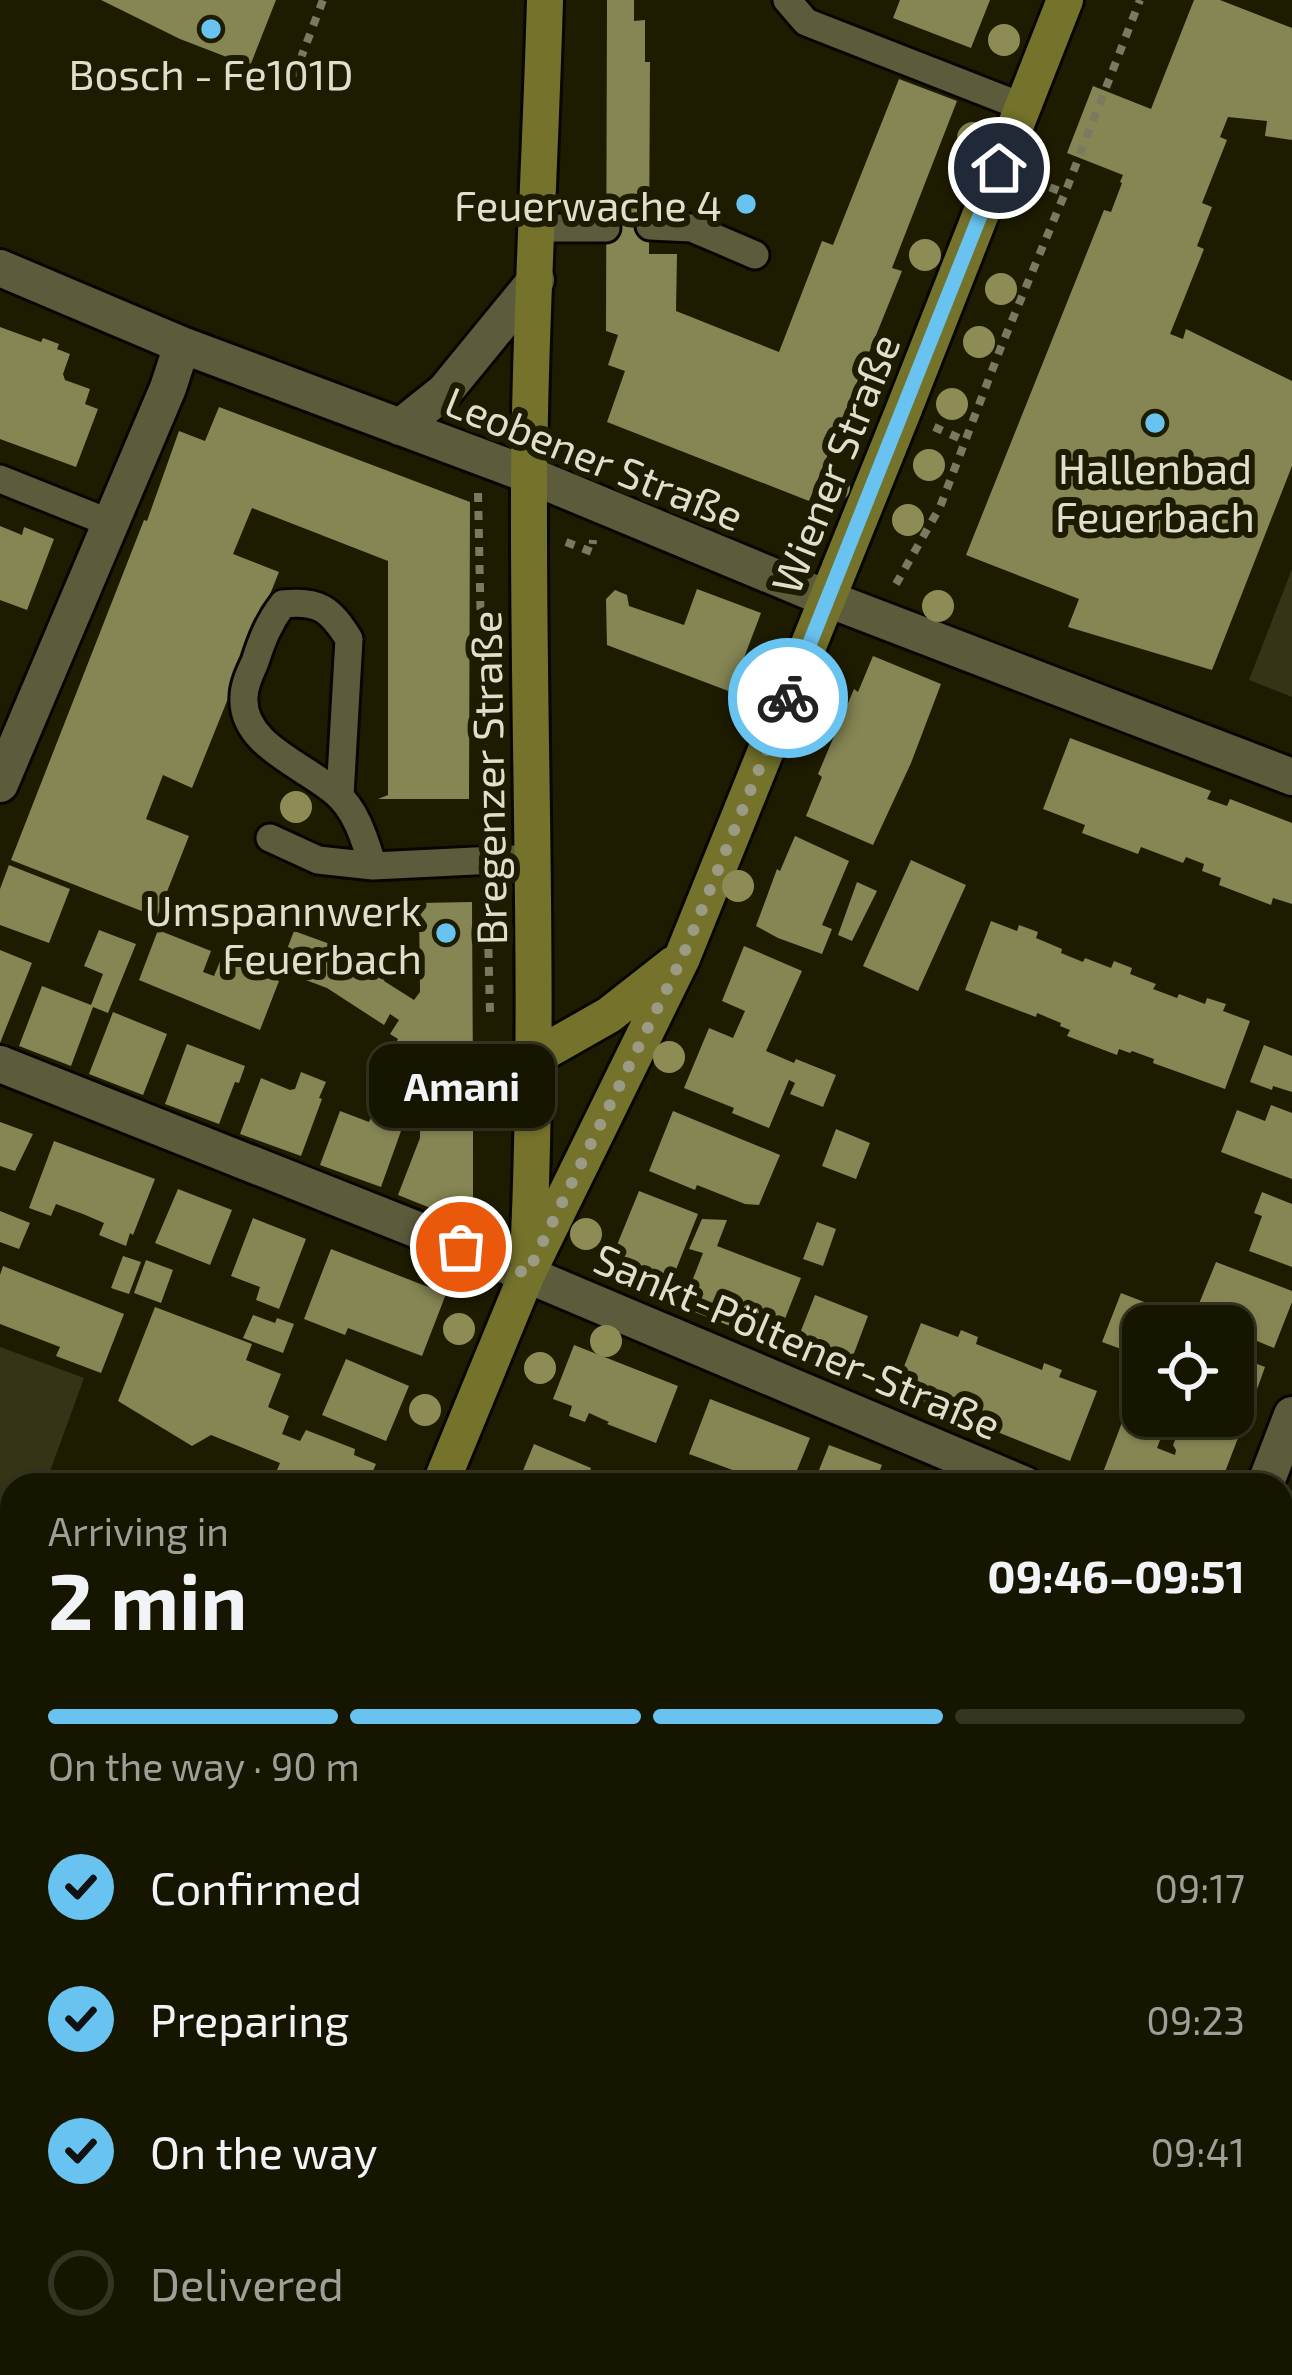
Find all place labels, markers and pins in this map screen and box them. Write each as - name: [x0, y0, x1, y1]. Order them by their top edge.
- marker: Bosch - Fe101D: [198, 16, 224, 42]
- place label: Bosch - Fe101D: [69, 48, 353, 98]
- pin: [948, 117, 1050, 219]
- place label: Feuerwache 4: [454, 179, 722, 229]
- marker: Feuerwache 4: [733, 191, 759, 217]
- marker: Hallenbad Feuerbach: [1142, 410, 1168, 436]
- place label: Hallenbad Feuerbach: [1055, 442, 1255, 540]
- place label: Umspannwerk Feuerbach: [144, 884, 422, 982]
- marker: Umspannwerk Feuerbach: [433, 920, 459, 946]
- callout: Amani: [368, 1043, 554, 1127]
- pin: [410, 1196, 512, 1298]

